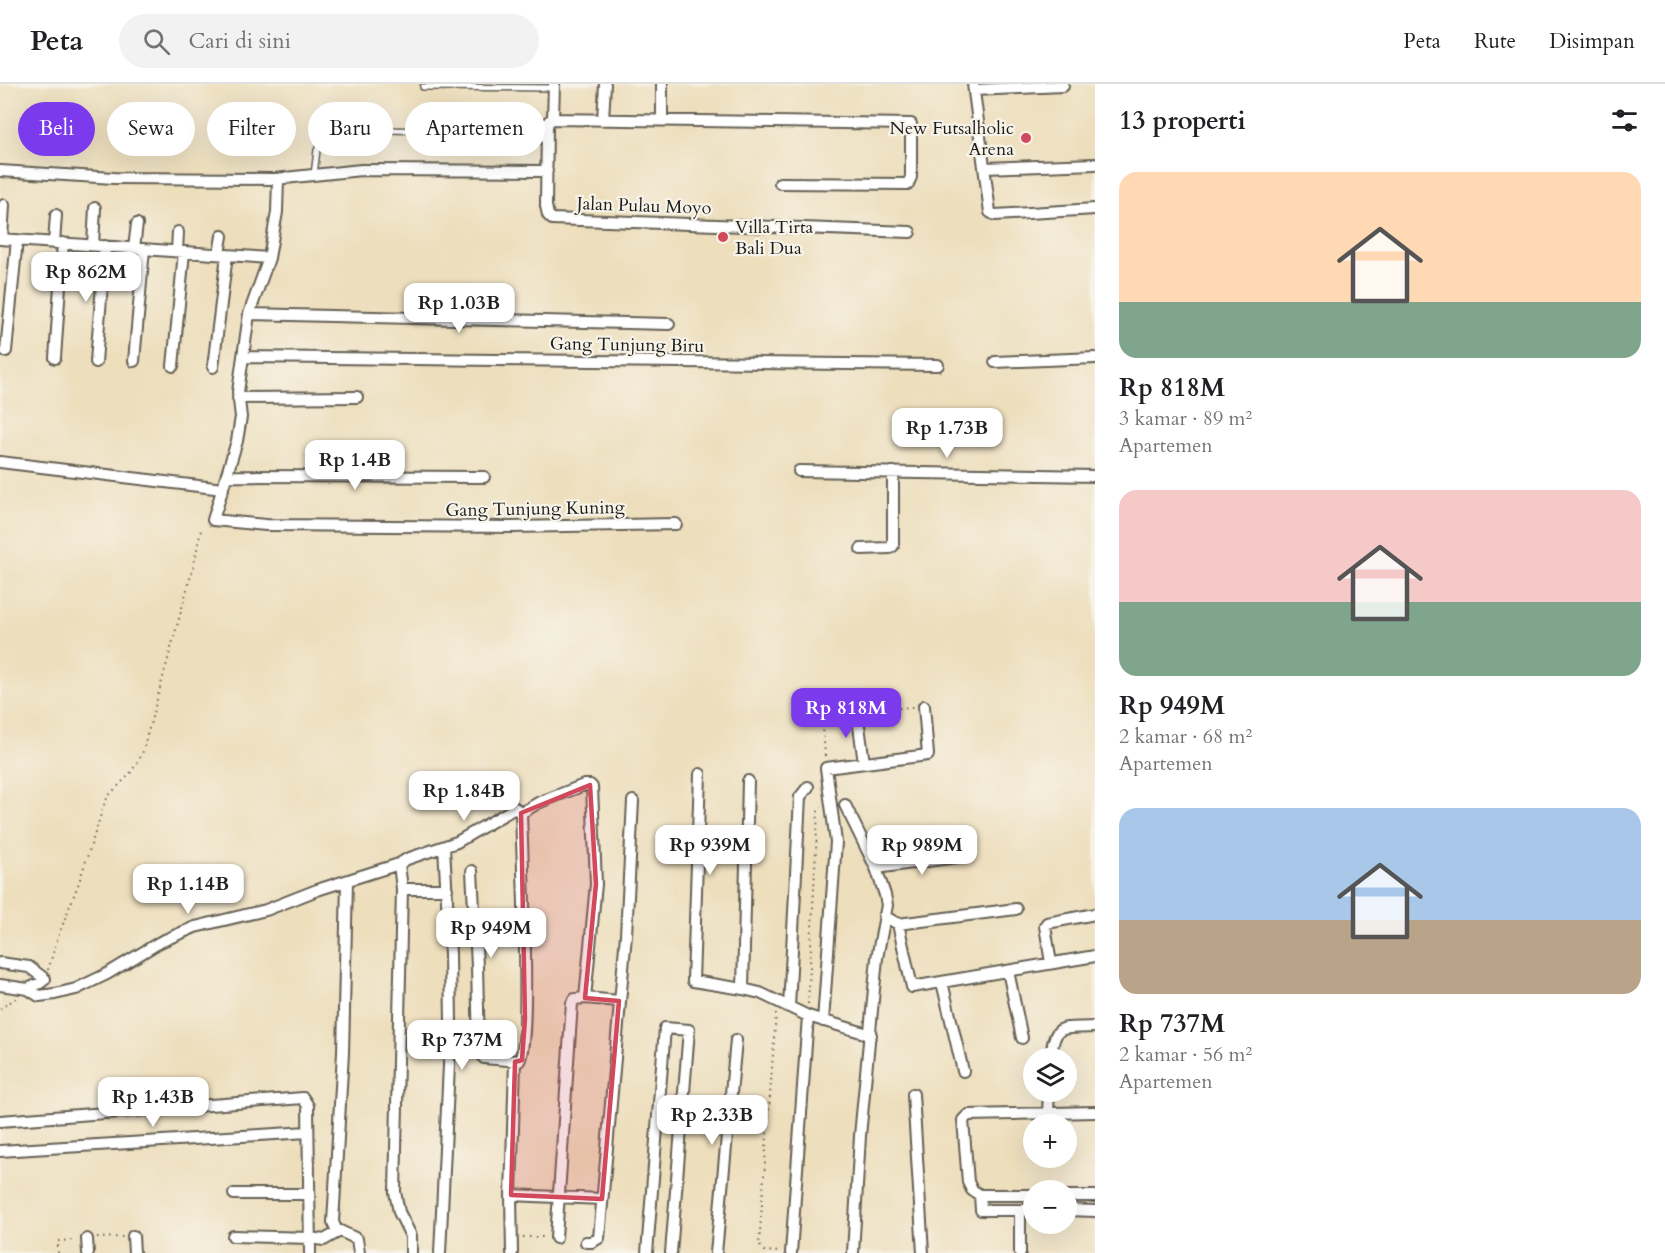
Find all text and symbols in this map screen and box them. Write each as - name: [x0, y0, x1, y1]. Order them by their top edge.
- search box: [119, 14, 539, 68]
- text: Peta: [30, 22, 83, 60]
- icon: search: [140, 25, 173, 58]
- text: Cari di sini: [188, 26, 291, 56]
- text: Peta: [1403, 27, 1441, 56]
- text: Rute: [1474, 27, 1516, 56]
- text: Disimpan: [1549, 27, 1635, 56]
- chip: Beli: [18, 102, 95, 156]
- chip: Sewa: [107, 102, 195, 156]
- chip: Filter: [207, 102, 296, 156]
- chip: Baru: [308, 102, 393, 156]
- chip: Apartemen: [405, 102, 545, 156]
- text: 13 properti: [1119, 103, 1246, 138]
- icon: filters: [1608, 104, 1641, 137]
- place label: New Futsalholic Arena: [890, 116, 1014, 162]
- marker: New Futsalholic Arena: [1019, 131, 1033, 145]
- street label: Jalan Pulau Moyo: [573, 191, 712, 221]
- icon: home: [1326, 211, 1434, 319]
- place label: Villa Tirta Bali Dua: [735, 215, 814, 261]
- marker: Villa Tirta Bali Dua: [716, 230, 730, 244]
- pin: Rp 862M: [31, 252, 141, 303]
- text: Rp 862M: [45, 258, 127, 285]
- pin: Rp 1.03B: [397, 283, 521, 334]
- text: Rp 1.03B: [418, 289, 500, 316]
- street label: Gang Tunjung Biru: [550, 331, 704, 359]
- text: Rp 818M: [1119, 370, 1225, 405]
- text: 3 kamar · 89 m²: [1119, 405, 1252, 432]
- pin: Rp 1.73B: [885, 408, 1009, 459]
- text: Rp 1.73B: [906, 414, 988, 441]
- text: Apartemen: [1119, 432, 1213, 459]
- pin: Rp 1.4B: [300, 440, 410, 491]
- text: Rp 1.4B: [319, 446, 391, 473]
- street label: Gang Tunjung Kuning: [445, 495, 626, 523]
- icon: home: [1326, 529, 1434, 637]
- pin: Rp 818M: [791, 688, 901, 739]
- text: Rp 949M: [1119, 688, 1225, 723]
- text: Rp 818M: [805, 694, 887, 721]
- text: 2 kamar · 68 m²: [1119, 723, 1252, 750]
- text: Apartemen: [1119, 750, 1213, 777]
- pin: Rp 1.84B: [402, 771, 526, 822]
- text: Rp 1.84B: [423, 777, 505, 804]
- pin: Rp 939M: [655, 825, 765, 876]
- pin: Rp 989M: [867, 825, 977, 876]
- text: Rp 939M: [669, 831, 751, 858]
- text: Rp 989M: [881, 831, 963, 858]
- icon: home: [1326, 847, 1434, 955]
- pin: Rp 1.14B: [126, 864, 250, 915]
- text: Rp 1.14B: [147, 870, 229, 897]
- pin: Rp 949M: [436, 908, 546, 959]
- text: Rp 949M: [450, 914, 532, 941]
- text: Rp 737M: [1119, 1006, 1225, 1041]
- pin: Rp 737M: [407, 1020, 517, 1071]
- text: Rp 737M: [421, 1026, 503, 1053]
- text: 2 kamar · 56 m²: [1119, 1041, 1252, 1068]
- map controls: [1023, 1048, 1077, 1234]
- button: layers: [1023, 1048, 1077, 1102]
- text: Apartemen: [1119, 1068, 1213, 1095]
- pin: Rp 1.43B: [91, 1077, 215, 1128]
- text: Rp 1.43B: [112, 1083, 194, 1110]
- pin: Rp 2.33B: [650, 1095, 774, 1146]
- text: Rp 2.33B: [671, 1101, 753, 1128]
- button: +: [1023, 1114, 1077, 1168]
- button: −: [1023, 1180, 1077, 1234]

